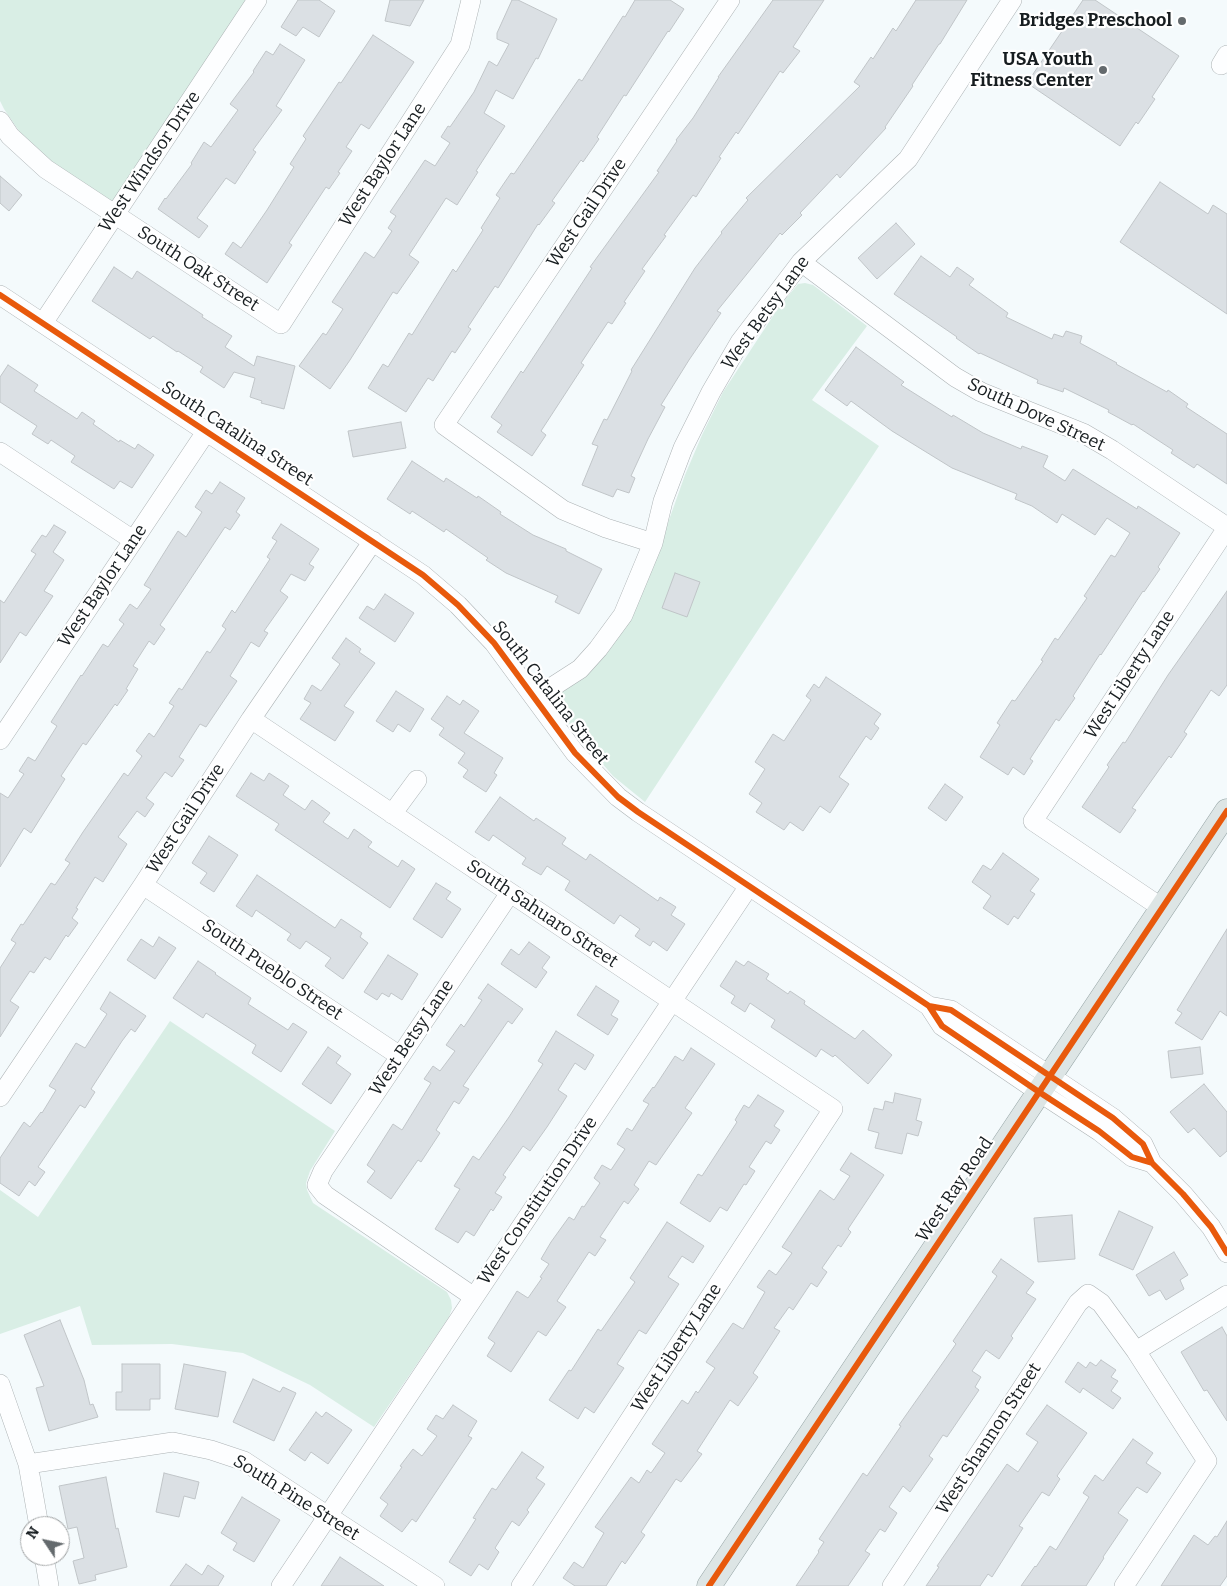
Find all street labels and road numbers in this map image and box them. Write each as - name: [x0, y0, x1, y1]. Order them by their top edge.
- street label: West Windsor Drive: [95, 87, 205, 237]
- street label: West Baylor Lane: [335, 99, 431, 231]
- street label: West Gail Drive: [543, 154, 631, 272]
- street label: South Oak Street: [133, 222, 263, 316]
- street label: West Betsy Lane: [717, 252, 815, 374]
- street label: South Dove Street: [964, 374, 1108, 456]
- street label: South Catalina Street: [157, 377, 317, 491]
- street label: West Baylor Lane: [54, 521, 152, 651]
- street label: West Liberty Lane: [1080, 607, 1180, 743]
- street label: South Catalina Street: [487, 617, 613, 769]
- street label: West Gail Drive: [142, 760, 230, 878]
- street label: South Sahuaro Street: [462, 855, 622, 973]
- street label: South Pueblo Street: [198, 915, 346, 1025]
- street label: West Betsy Lane: [365, 976, 459, 1100]
- street label: West Constitution Drive: [474, 1113, 602, 1289]
- street label: West Ray Road: [912, 1133, 998, 1247]
- street label: West Liberty Lane: [627, 1280, 727, 1416]
- street label: West Shannon Street: [932, 1359, 1046, 1519]
- street label: South Pine Street: [229, 1450, 363, 1546]

